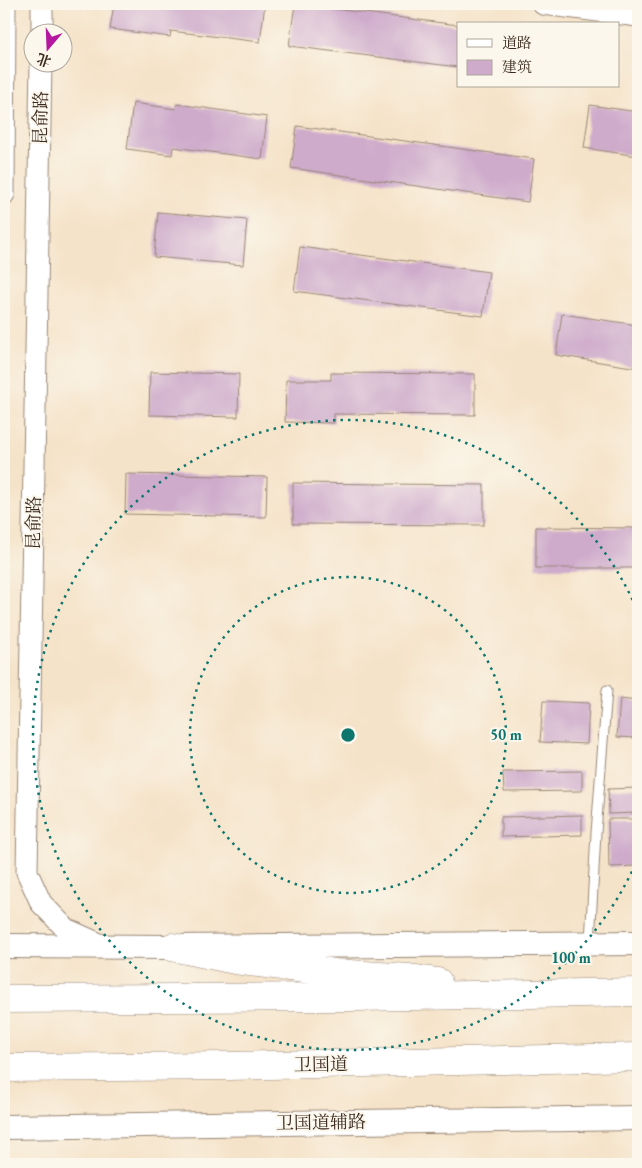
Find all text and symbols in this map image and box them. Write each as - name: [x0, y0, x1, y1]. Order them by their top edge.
- north arrow: [22, 22, 72, 72]
- legend: [457, 22, 620, 88]
- text: 道路: [502, 33, 532, 52]
- text: 北: [34, 50, 53, 71]
- text: 建筑: [502, 57, 532, 76]
- street label: 昆俞路: [28, 91, 52, 145]
- street label: 昆俞路: [21, 496, 45, 550]
- text: 50 m: [490, 725, 522, 744]
- centre of rings: [339, 726, 357, 744]
- text: 100 m: [551, 948, 591, 967]
- street label: 卫国道: [294, 1052, 348, 1076]
- street label: 卫国道辅路: [276, 1110, 366, 1134]

